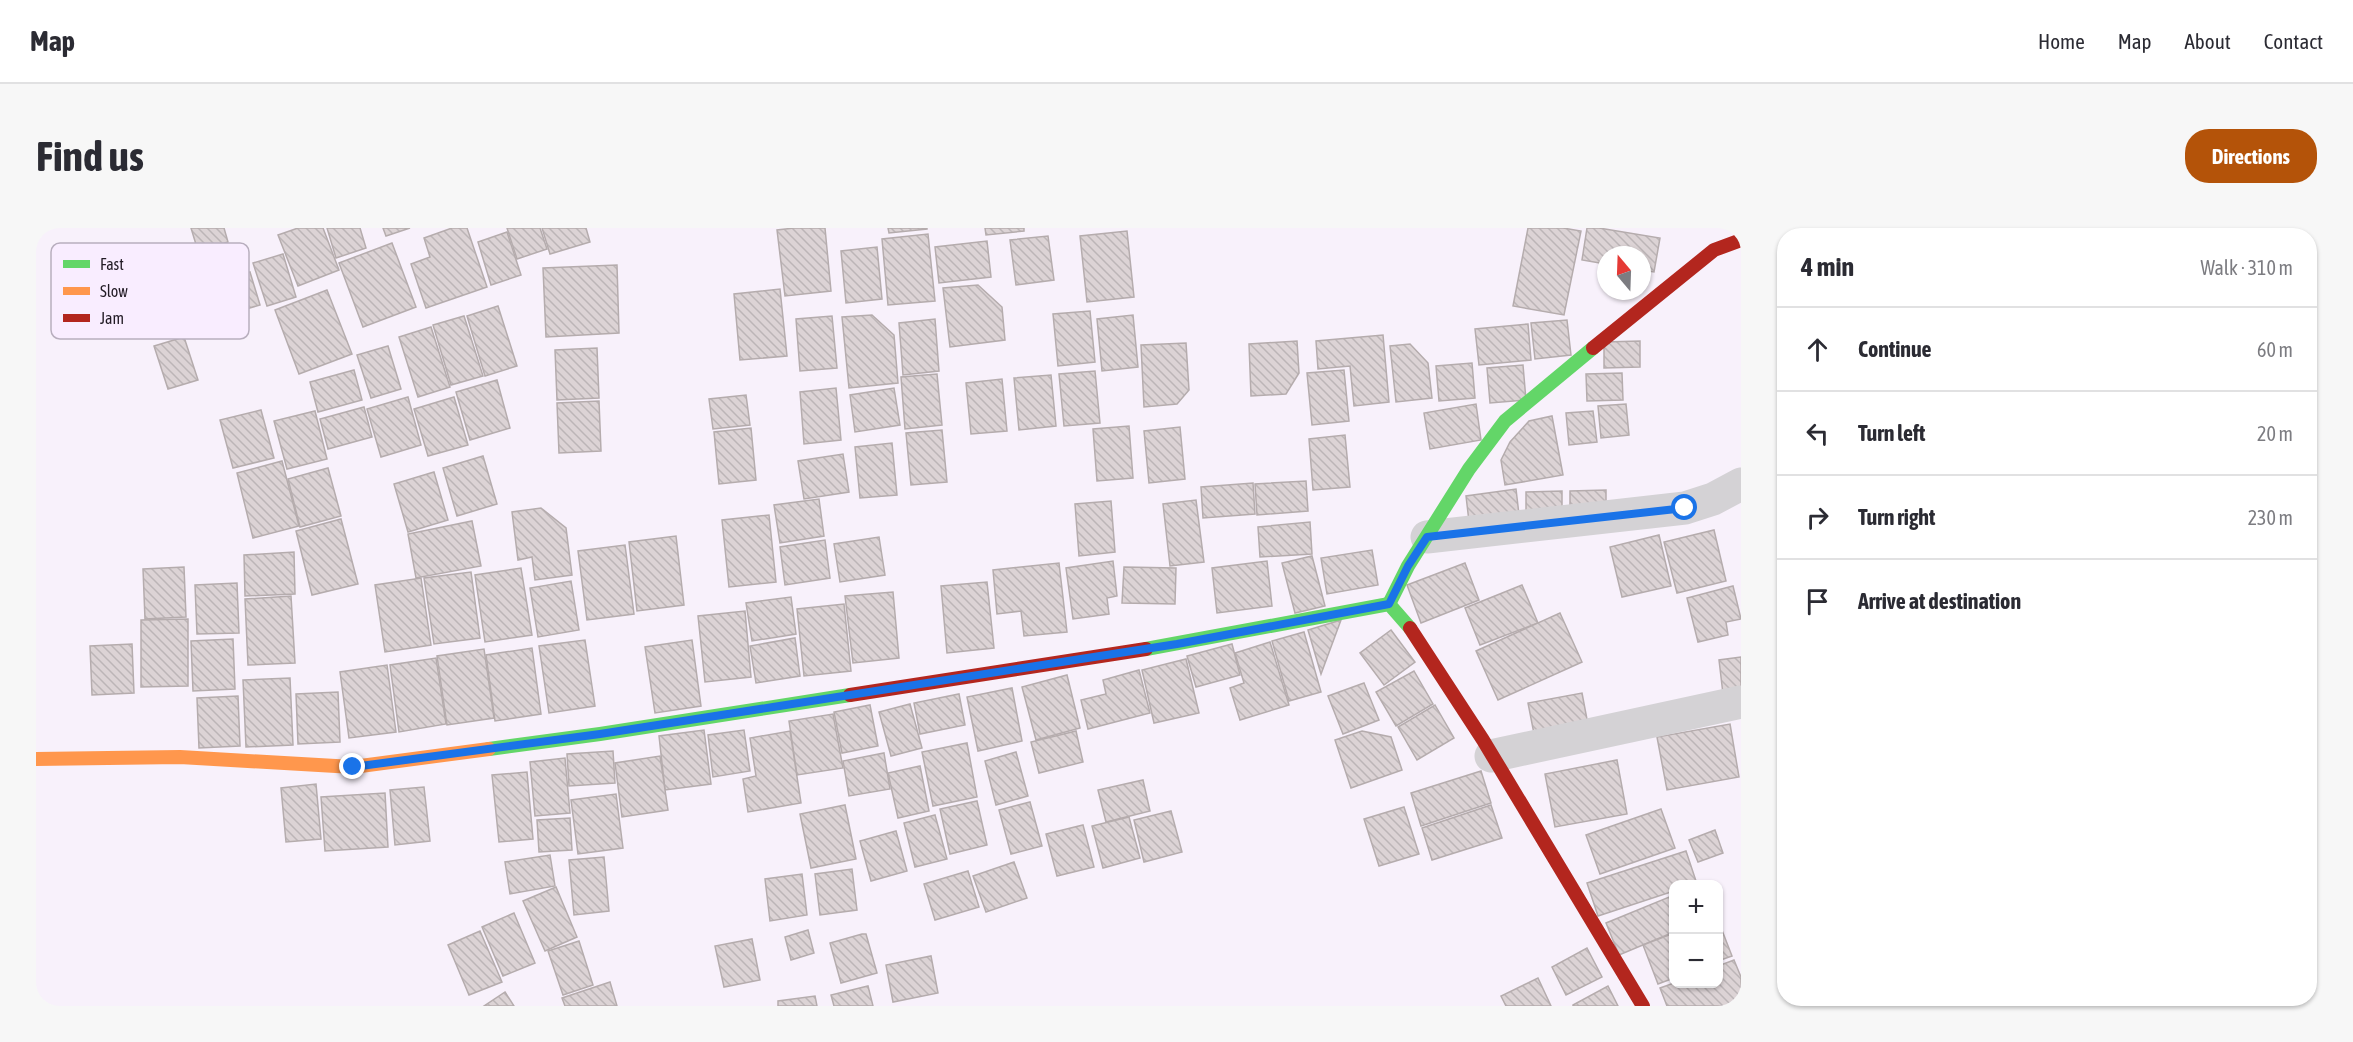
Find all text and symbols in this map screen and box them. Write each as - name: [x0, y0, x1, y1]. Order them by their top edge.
- text: Map: [30, 25, 75, 57]
- text: Home: [2038, 29, 2085, 53]
- text: Map: [2118, 29, 2152, 53]
- text: About: [2185, 29, 2231, 53]
- text: Contact: [2264, 29, 2323, 53]
- button: Directions: [2185, 129, 2317, 183]
- text: Find us: [36, 132, 144, 180]
- legend: [51, 243, 249, 339]
- north arrow: [1597, 246, 1651, 300]
- text: 4 min: [1801, 252, 1854, 282]
- text: Fast: [100, 255, 124, 273]
- text: Walk · 310 m: [2201, 256, 2293, 279]
- text: Slow: [100, 282, 128, 300]
- text: Jam: [100, 309, 124, 327]
- icon: ahead: [1801, 333, 1834, 366]
- text: Continue: [1858, 336, 1932, 362]
- text: 60 m: [2257, 338, 2293, 361]
- icon: left: [1801, 417, 1834, 450]
- text: Turn left: [1858, 420, 1925, 446]
- text: 20 m: [2257, 422, 2293, 445]
- route start: [1671, 494, 1697, 520]
- icon: right: [1801, 501, 1834, 534]
- text: Turn right: [1858, 504, 1935, 530]
- text: 230 m: [2248, 506, 2293, 529]
- icon: arrive: [1801, 585, 1834, 618]
- text: Arrive at destination: [1858, 588, 2021, 614]
- route end: [339, 753, 365, 779]
- map controls: [1669, 880, 1723, 988]
- button: +: [1669, 880, 1723, 934]
- button: −: [1669, 934, 1723, 988]

